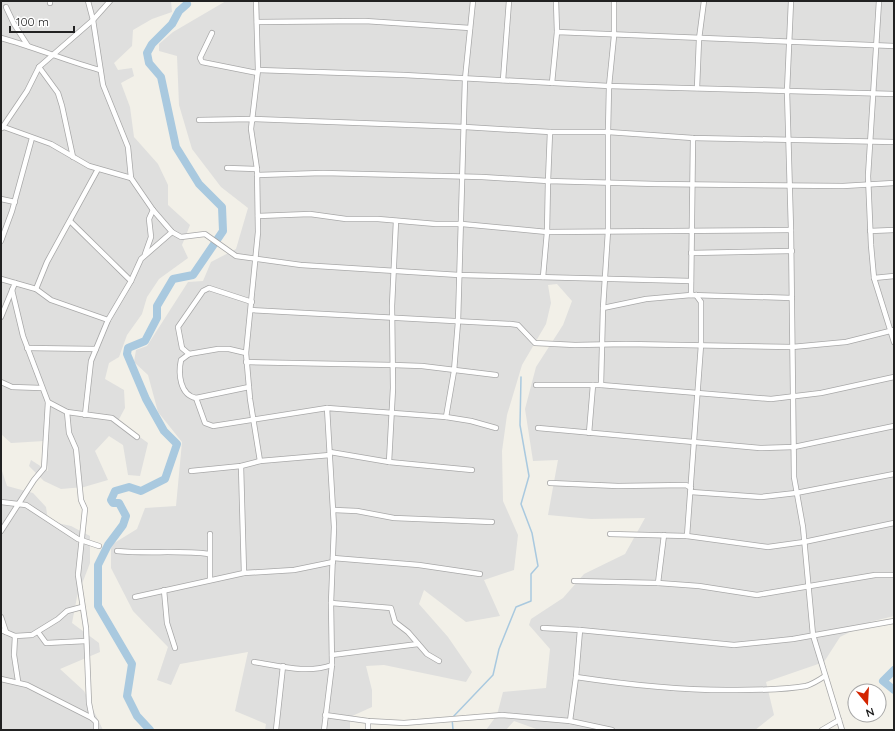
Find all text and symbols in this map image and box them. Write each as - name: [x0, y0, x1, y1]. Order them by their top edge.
- scale bar: [10, 8, 74, 34]
- text: 100 m: [16, 14, 49, 29]
- north arrow: [847, 683, 887, 723]
- text: N: [864, 705, 876, 720]

